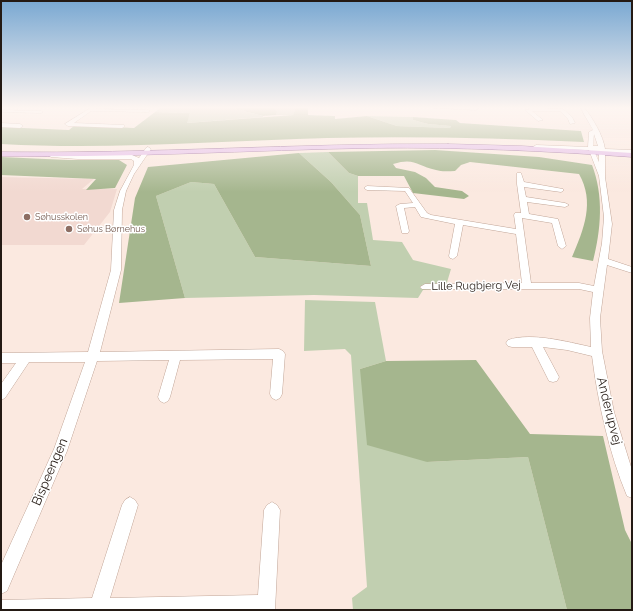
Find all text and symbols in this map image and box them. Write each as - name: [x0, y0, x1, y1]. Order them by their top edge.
- marker: Søhusskolen: [22, 212, 32, 222]
- place label: Søhusskolen: [35, 212, 88, 222]
- marker: Søhus Børnehus: [64, 224, 74, 234]
- place label: Søhus Børnehus: [77, 224, 145, 234]
- street label: Lille Rugbjerg Vej: [431, 279, 521, 293]
- street label: Anderupvej: [593, 375, 625, 447]
- street label: Bispeengen: [29, 436, 71, 508]

